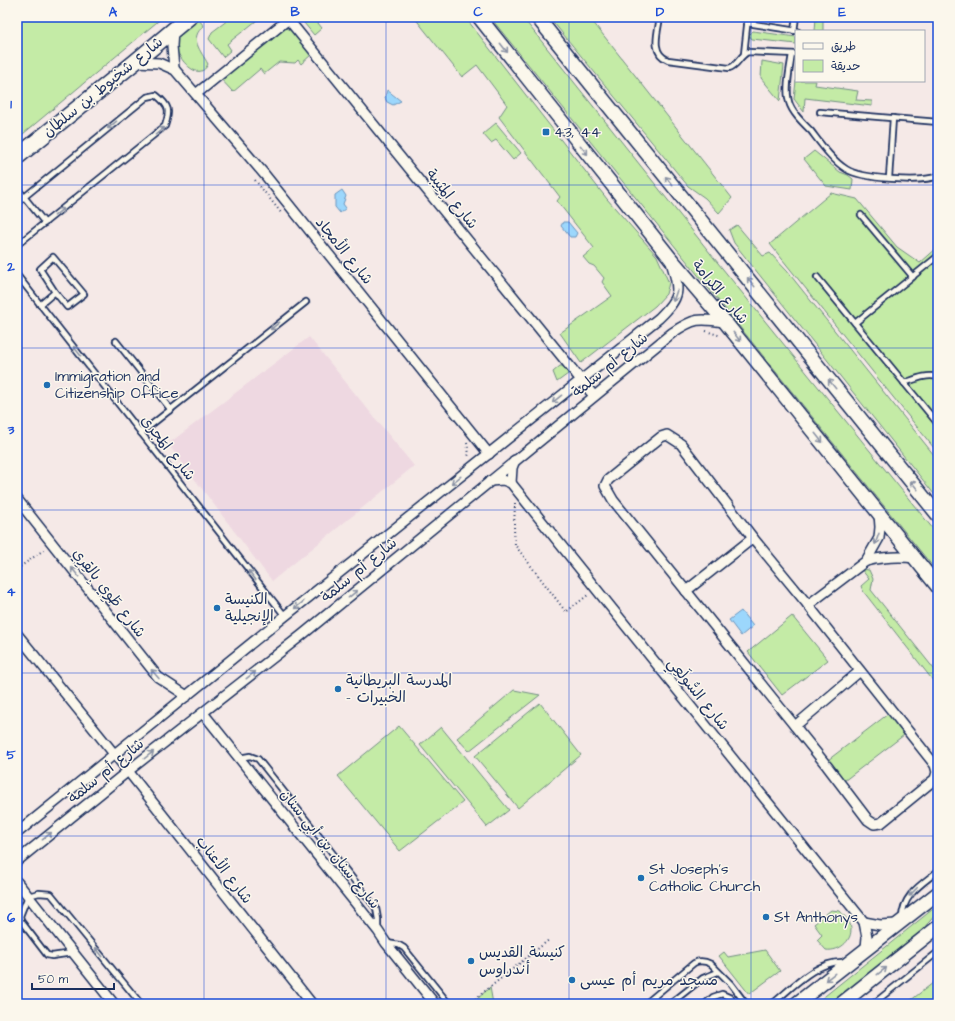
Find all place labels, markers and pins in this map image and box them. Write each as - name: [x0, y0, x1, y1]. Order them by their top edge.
- place label: 43, 44: [554, 122, 601, 143]
- marker: 43, 44: [541, 127, 551, 137]
- place label: Immigration and Citizenship Office: [55, 366, 179, 404]
- marker: Immigration and Citizenship Office: [42, 380, 52, 390]
- place label: الكنيسة الإنجيلية: [225, 589, 274, 627]
- marker: الكنيسة الإنجيلية: [212, 603, 222, 613]
- place label: المدرسة البريطانية - الخبيرات: [346, 670, 452, 708]
- marker: المدرسة البريطانية - الخبيرات: [333, 684, 343, 694]
- place label: St Joseph's Catholic Church: [649, 859, 761, 897]
- marker: St Joseph's Catholic Church: [636, 873, 646, 883]
- place label: St Anthonys: [774, 907, 858, 929]
- marker: St Anthonys: [761, 912, 771, 922]
- place label: كنيسة القديس أندراوس: [479, 942, 565, 980]
- marker: كنيسة القديس أندراوس: [466, 956, 476, 966]
- place label: مسجد مريم أم عيسى: [580, 970, 718, 992]
- marker: مسجد مريم أم عيسى: [567, 975, 577, 985]

